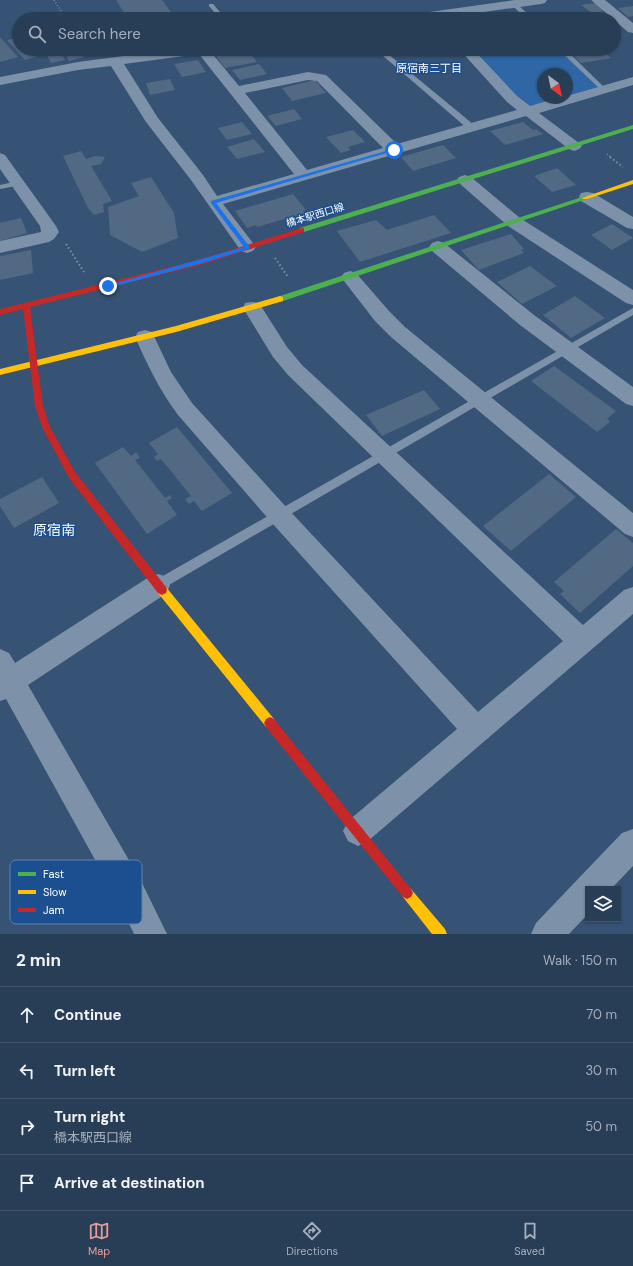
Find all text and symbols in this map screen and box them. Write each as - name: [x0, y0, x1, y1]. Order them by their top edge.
- search box: [12, 12, 621, 56]
- icon: search: [26, 23, 48, 45]
- text: Search here: [58, 24, 141, 44]
- district label: 原宿南三丁目: [396, 61, 462, 75]
- north arrow: [537, 68, 573, 104]
- route start: [385, 141, 403, 159]
- street label: 橋本駅西口線: [284, 200, 346, 230]
- route end: [99, 277, 117, 295]
- district label: 原宿南: [33, 521, 75, 539]
- legend: [10, 860, 142, 924]
- text: Fast: [43, 867, 64, 881]
- text: Slow: [43, 885, 67, 899]
- map controls: [585, 886, 621, 922]
- button: layers: [585, 886, 621, 922]
- text: Jam: [43, 903, 64, 917]
- text: 2 min: [16, 949, 61, 971]
- text: Walk · 150 m: [543, 952, 617, 969]
- icon: ahead: [16, 1004, 38, 1026]
- text: Continue: [54, 1005, 122, 1025]
- text: 70 m: [586, 1006, 617, 1023]
- icon: left: [16, 1060, 38, 1082]
- text: Turn left: [54, 1061, 115, 1081]
- text: 30 m: [585, 1062, 617, 1079]
- text: Turn right: [54, 1107, 125, 1127]
- icon: right: [16, 1116, 38, 1138]
- text: 50 m: [585, 1118, 617, 1135]
- text: 橋本駅西口線: [54, 1129, 132, 1146]
- icon: arrive: [16, 1172, 38, 1194]
- text: Arrive at destination: [54, 1173, 205, 1193]
- tab: Map: [88, 1220, 110, 1258]
- tab: Directions: [286, 1220, 338, 1258]
- tab: Saved: [514, 1220, 545, 1258]

